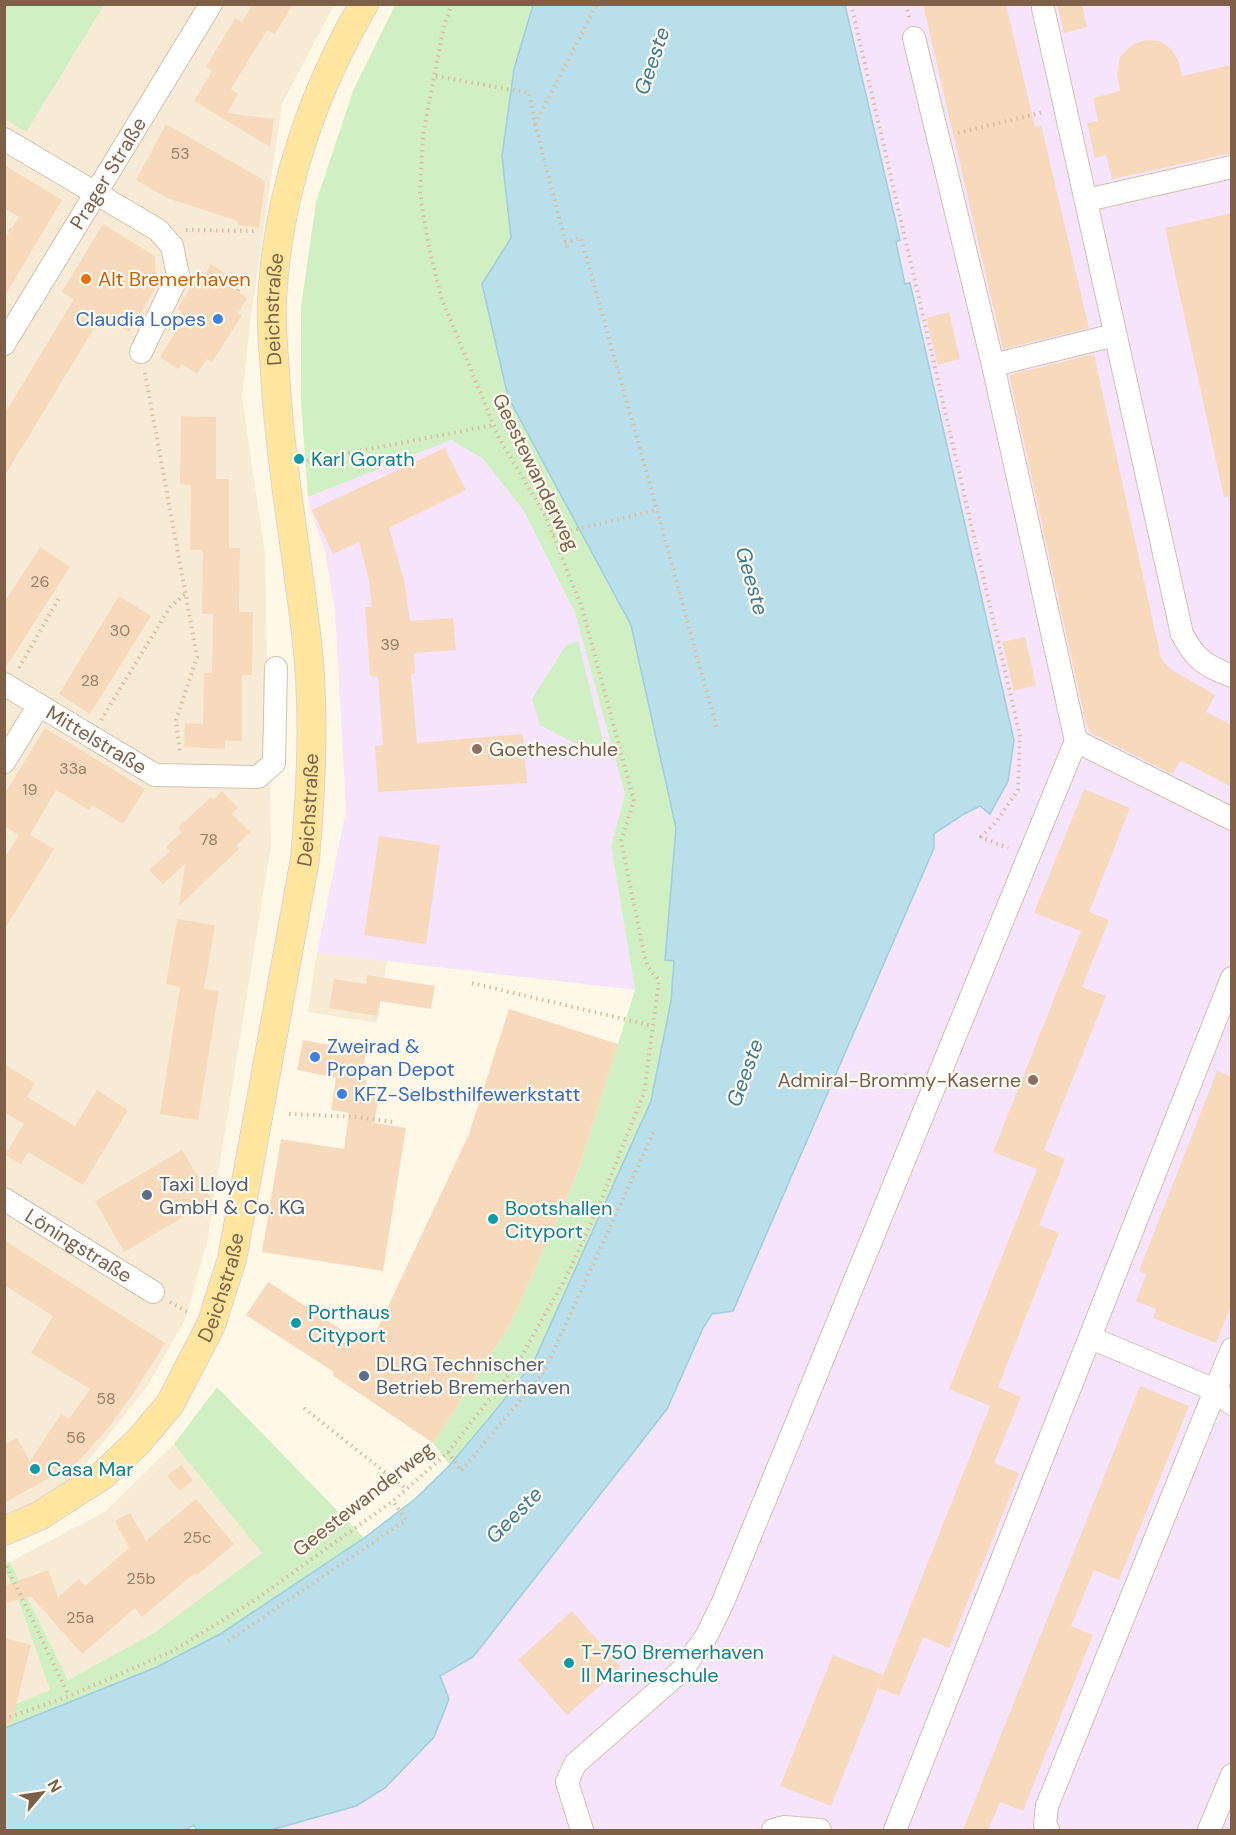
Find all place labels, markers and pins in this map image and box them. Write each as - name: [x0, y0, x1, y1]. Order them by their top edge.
- place label: Alt Bremerhaven: [98, 266, 251, 292]
- marker: Alt Bremerhaven: [79, 272, 93, 286]
- place label: Claudia Lopes: [75, 306, 206, 332]
- marker: Claudia Lopes: [211, 312, 225, 326]
- place label: Karl Gorath: [311, 446, 415, 472]
- marker: Karl Gorath: [292, 452, 306, 466]
- place label: Goetheschule: [489, 736, 618, 762]
- marker: Goetheschule: [470, 742, 484, 756]
- place label: Zweirad & Propan Depot: [327, 1033, 455, 1082]
- marker: Zweirad & Propan Depot: [308, 1050, 322, 1064]
- place label: Admiral-Brommy-Kaserne: [778, 1067, 1021, 1093]
- marker: Admiral-Brommy-Kaserne: [1026, 1073, 1040, 1087]
- place label: KFZ-Selbsthilfewerkstatt: [354, 1081, 581, 1107]
- marker: KFZ-Selbsthilfewerkstatt: [335, 1087, 349, 1101]
- place label: Taxi Lloyd GmbH & Co. KG: [159, 1171, 305, 1220]
- marker: Taxi Lloyd GmbH & Co. KG: [140, 1188, 154, 1202]
- place label: Bootshallen Cityport: [505, 1195, 612, 1244]
- marker: Bootshallen Cityport: [486, 1212, 500, 1226]
- place label: Porthaus Cityport: [308, 1299, 390, 1348]
- marker: Porthaus Cityport: [289, 1316, 303, 1330]
- place label: DLRG Technischer Betrieb Bremerhaven: [376, 1351, 570, 1400]
- marker: DLRG Technischer Betrieb Bremerhaven: [357, 1369, 371, 1383]
- place label: Casa Mar: [47, 1456, 134, 1482]
- marker: Casa Mar: [28, 1462, 42, 1476]
- place label: T-750 Bremerhaven II Marineschule: [581, 1639, 764, 1688]
- marker: T-750 Bremerhaven II Marineschule: [562, 1656, 576, 1670]

